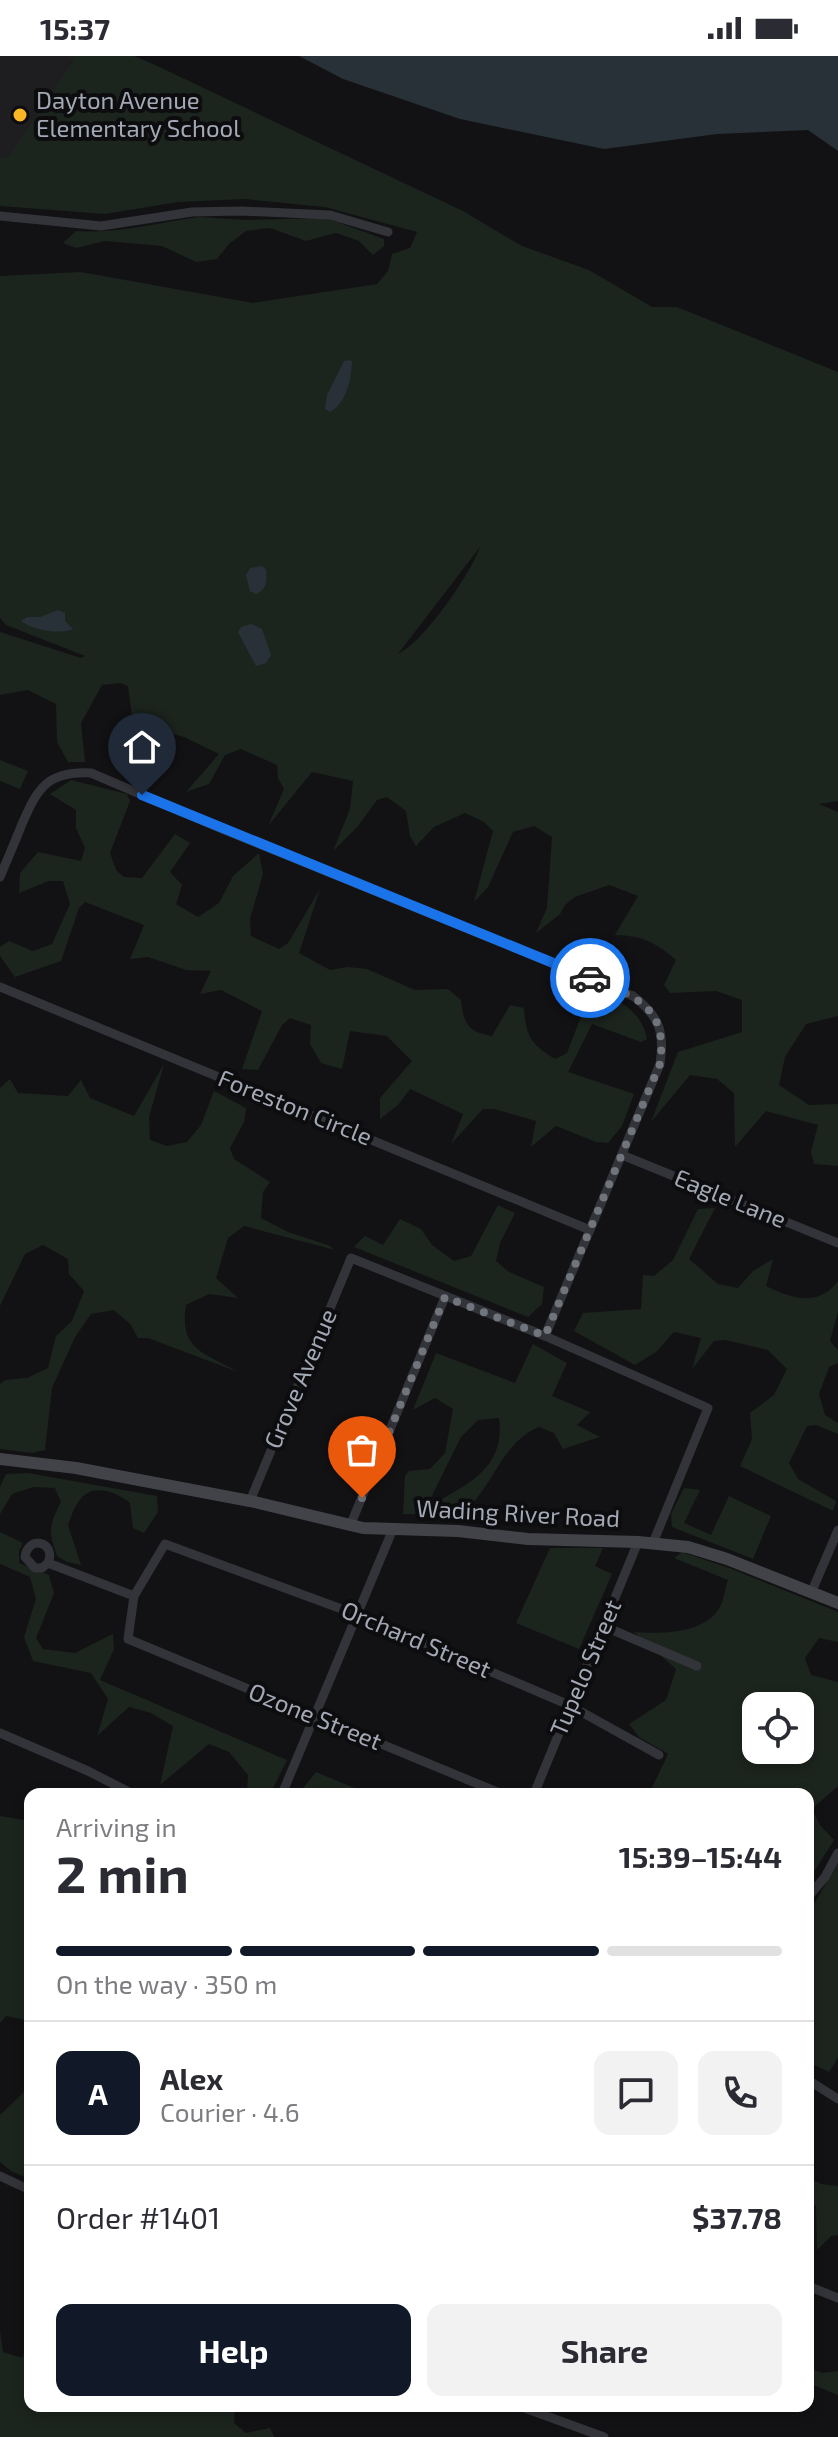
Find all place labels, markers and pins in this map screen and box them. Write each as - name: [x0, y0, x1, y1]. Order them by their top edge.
- place label: Dayton Avenue Elementary School: [36, 85, 240, 142]
- marker: Dayton Avenue Elementary School: [11, 106, 29, 124]
- pin: [108, 713, 176, 795]
- pin: [328, 1416, 396, 1498]

